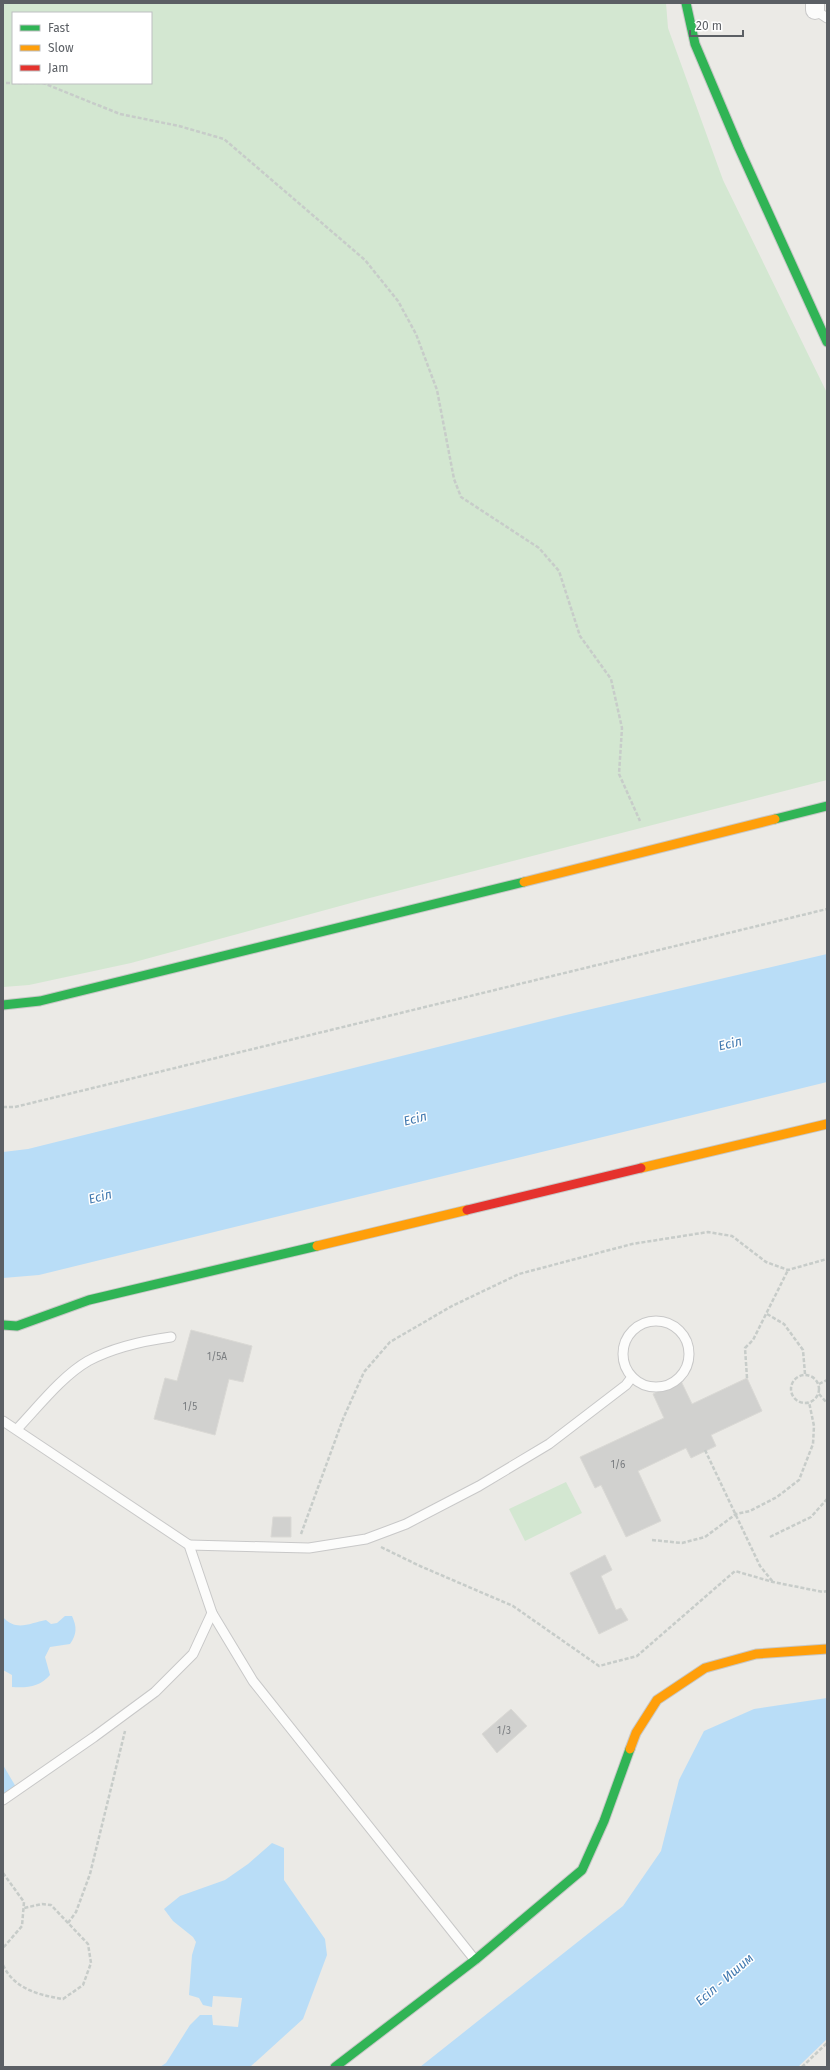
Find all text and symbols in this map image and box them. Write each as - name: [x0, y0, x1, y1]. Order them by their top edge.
- legend: [12, 12, 152, 84]
- scale bar: [690, 12, 743, 38]
- text: 20 m: [696, 19, 722, 33]
- text: Fast: [48, 21, 70, 35]
- text: Slow: [48, 41, 74, 55]
- text: Jam: [48, 61, 68, 75]
- water label: Есіл: [717, 1034, 743, 1053]
- water label: Есіл: [402, 1108, 428, 1129]
- water label: Есіл: [87, 1186, 113, 1207]
- house number: 1/5А: [207, 1351, 227, 1363]
- house number: 1/5: [183, 1401, 197, 1413]
- house number: 1/6: [611, 1459, 625, 1471]
- house number: 1/3: [497, 1725, 511, 1737]
- water label: Есіл - Ишим: [692, 1950, 756, 2009]

